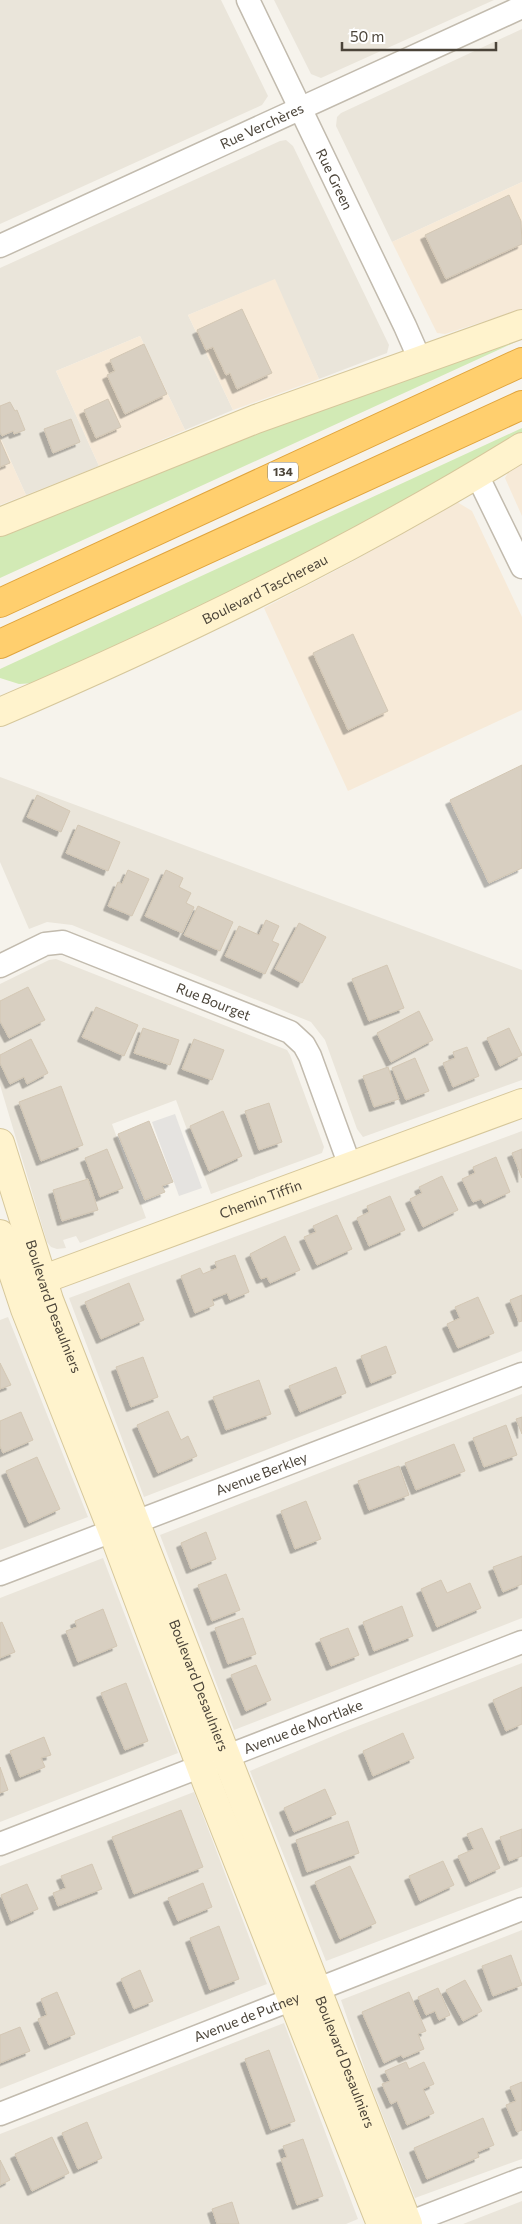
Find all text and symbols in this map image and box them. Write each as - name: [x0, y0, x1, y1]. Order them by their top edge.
- scale bar: [342, 20, 496, 52]
- text: 50 m: [350, 27, 384, 45]
- street label: Rue Verchères: [217, 99, 306, 152]
- street label: Rue Green: [313, 146, 357, 212]
- road number: 134: [268, 462, 298, 482]
- street label: Boulevard Taschereau: [199, 550, 330, 627]
- street label: Rue Bourget: [174, 979, 253, 1024]
- street label: Chemin Tiffin: [217, 1176, 304, 1222]
- street label: Boulevard Desaulniers: [23, 1238, 85, 1375]
- street label: Avenue Berkley: [213, 1448, 310, 1499]
- street label: Boulevard Desaulniers: [166, 1617, 233, 1754]
- street label: Avenue de Mortlake: [241, 1696, 365, 1757]
- street label: Avenue de Putney: [191, 1988, 302, 2045]
- street label: Boulevard Desaulniers: [312, 1993, 379, 2130]

